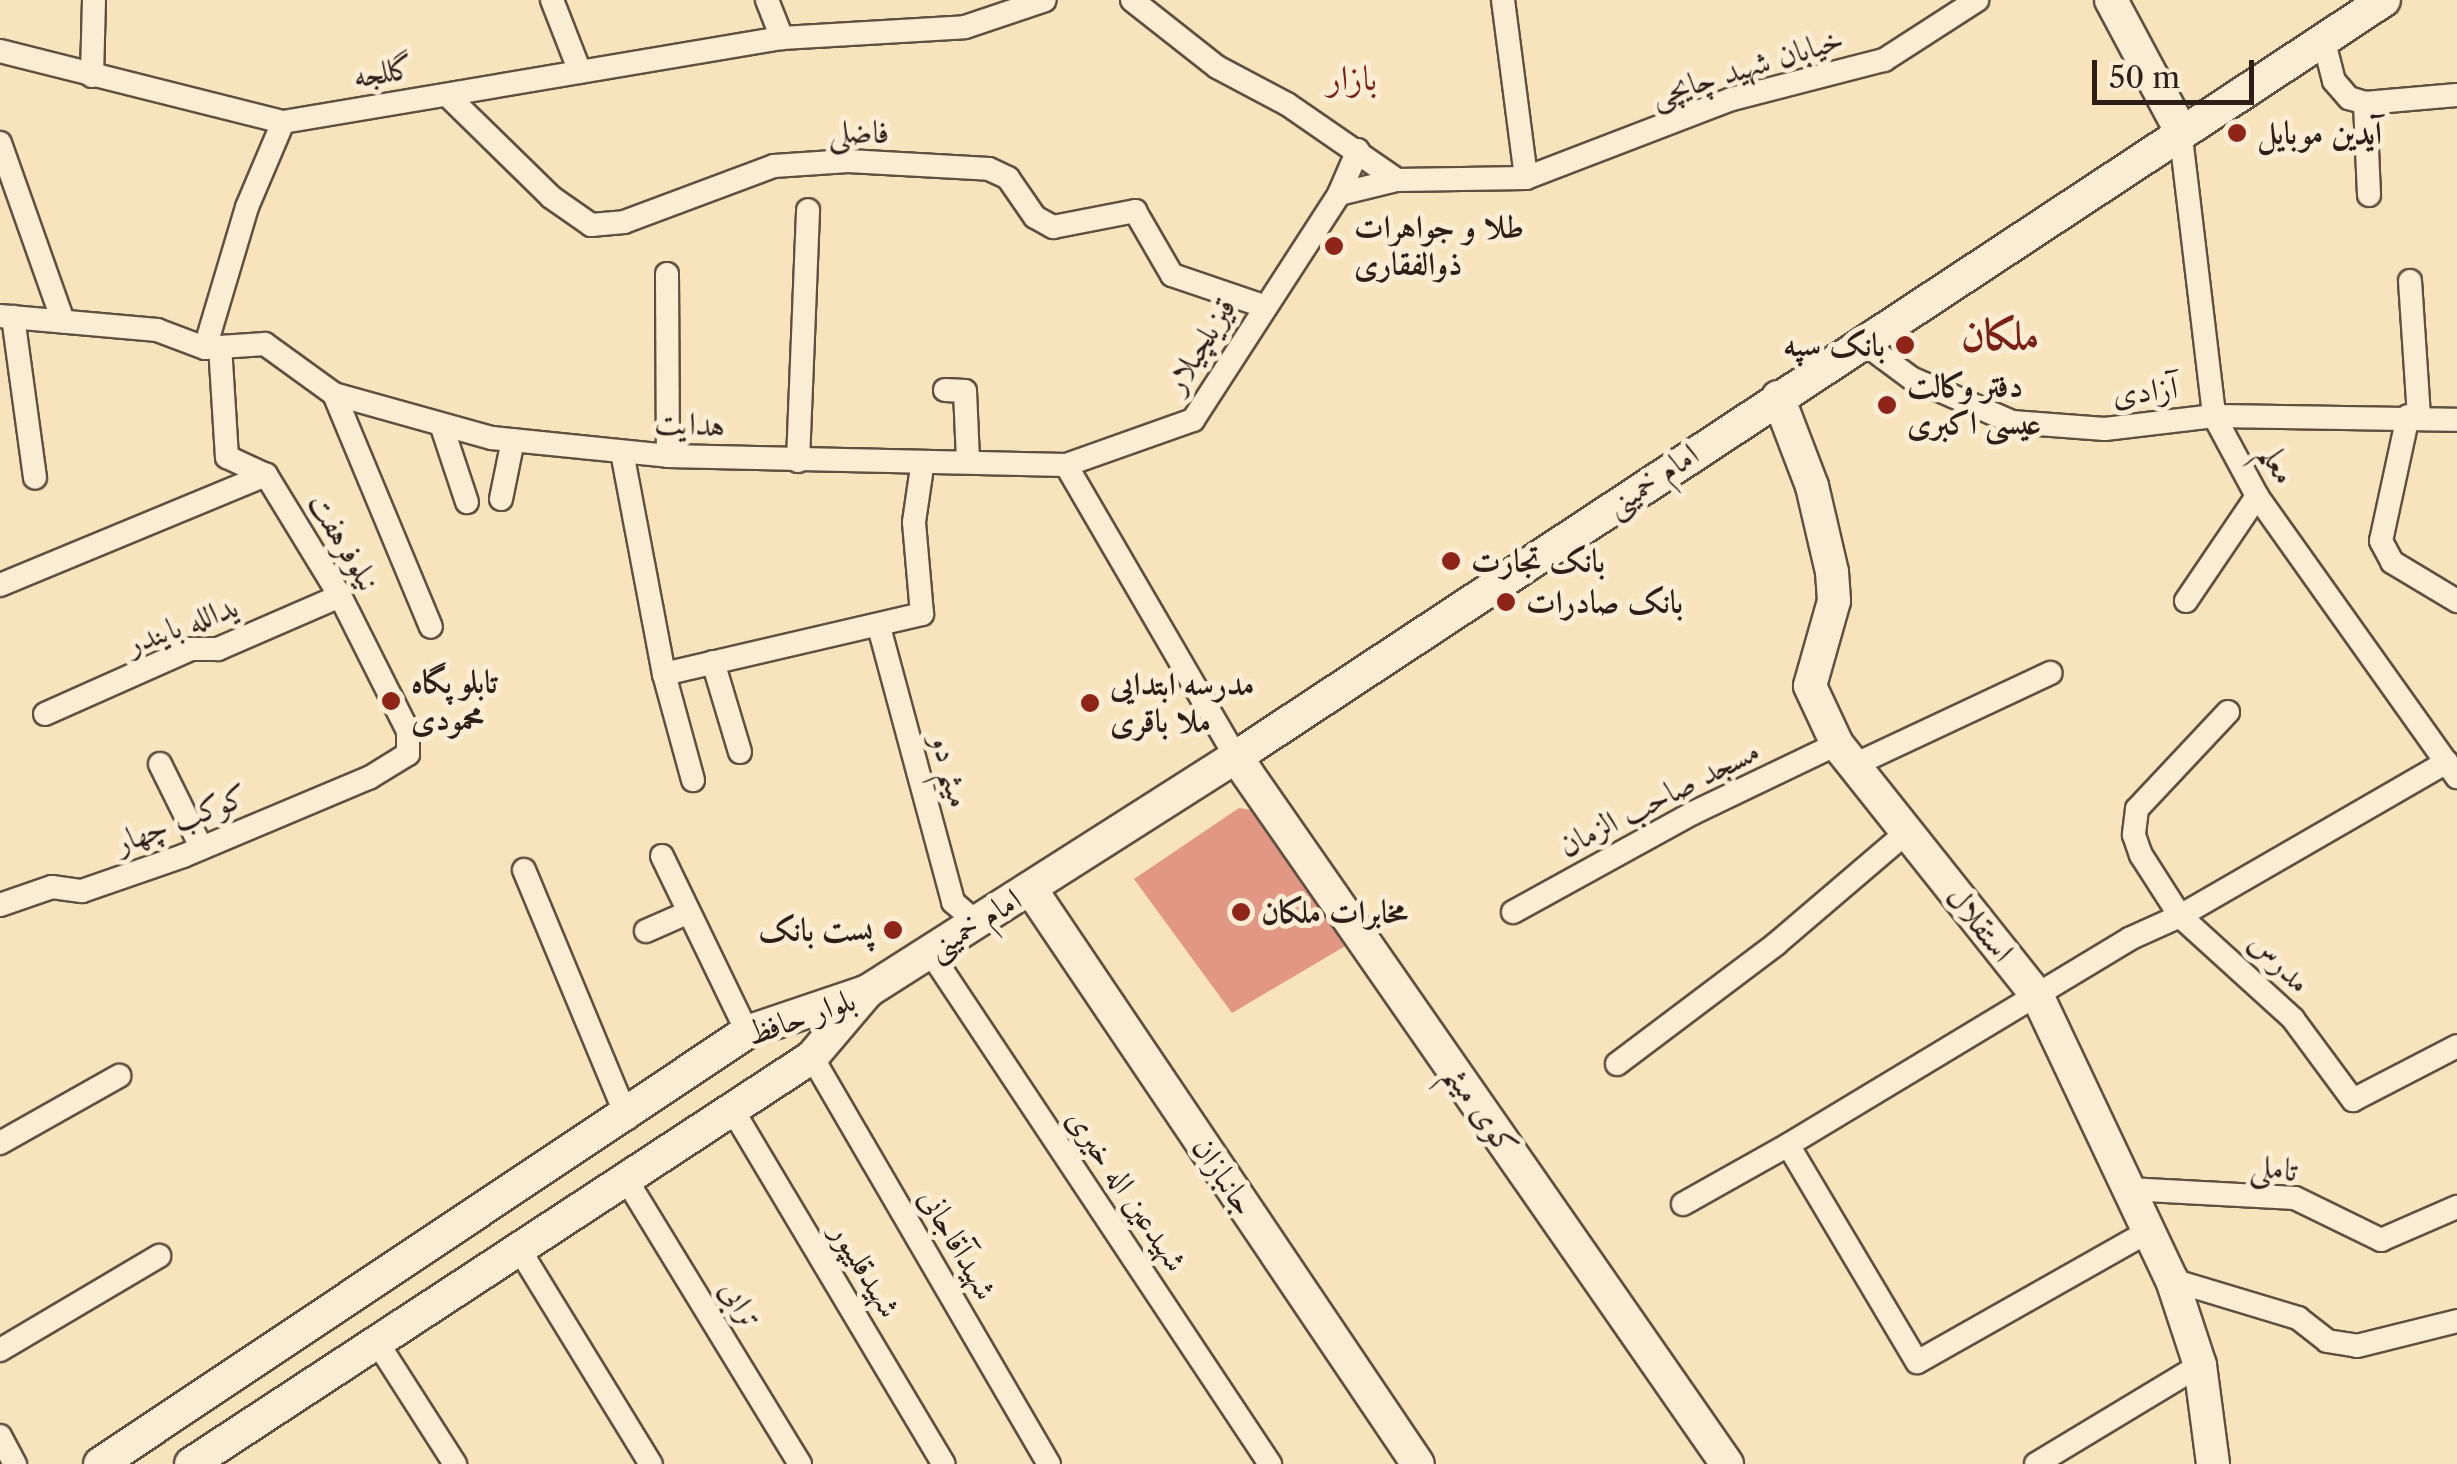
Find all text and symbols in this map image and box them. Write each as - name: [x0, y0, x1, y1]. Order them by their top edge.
- street label: خیابان شهید چایچی: [1646, 19, 1848, 115]
- scale bar: [2097, 40, 2260, 102]
- street label: گللجه: [350, 48, 416, 96]
- district label: بازار: [1327, 57, 1377, 99]
- text: 50 m: [2109, 59, 2180, 96]
- street label: فاضلی: [828, 112, 890, 152]
- place label: آیدین موبایل: [2257, 114, 2382, 152]
- marker: آیدین موبایل: [2226, 122, 2248, 144]
- place label: طلا و جواهرات ذوالفقاری: [1354, 209, 1524, 284]
- marker: طلا و جواهرات ذوالفقاری: [1323, 235, 1345, 257]
- street label: قیزیلچیلار: [1156, 290, 1244, 400]
- district label: ملکان: [1961, 309, 2039, 359]
- place label: بانک سپه: [1783, 326, 1885, 364]
- marker: بانک سپه: [1894, 334, 1916, 356]
- place label: دفتر وکالت عیسی اکبری: [1907, 368, 2041, 443]
- street label: آزادی: [2110, 368, 2180, 414]
- marker: دفتر وکالت عیسی اکبری: [1876, 394, 1898, 416]
- street label: هدایت: [654, 403, 726, 445]
- street label: امام خمینی: [1598, 435, 1706, 525]
- street label: معلم: [2251, 437, 2305, 491]
- street label: نیلوفرهفت: [300, 486, 388, 598]
- place label: بانک تجارت: [1471, 542, 1605, 580]
- marker: بانک تجارت: [1440, 550, 1462, 572]
- place label: بانک صادرات: [1526, 583, 1683, 621]
- street label: یدالله بایندر: [121, 587, 243, 663]
- marker: بانک صادرات: [1495, 591, 1517, 613]
- place label: تابلو پگاه محمودی: [411, 664, 498, 739]
- place label: مدرسه ابتدایی ملا باقری: [1110, 666, 1254, 741]
- marker: تابلو پگاه محمودی: [380, 690, 402, 712]
- marker: مدرسه ابتدایی ملا باقری: [1079, 692, 1101, 714]
- street label: میثم دو: [923, 730, 979, 812]
- street label: مسجد صاحب الزمان: [1552, 731, 1766, 865]
- street label: کوکب چهار: [109, 776, 253, 862]
- street label: استقلال: [1938, 878, 2022, 970]
- street label: امام خمینی: [920, 880, 1028, 968]
- place label: مخابرات ملکان: [1261, 893, 1408, 931]
- marker: مخابرات ملکان: [1230, 901, 1252, 923]
- place label: پست بانک: [758, 911, 873, 949]
- marker: پست بانک: [882, 919, 904, 941]
- street label: مدرس: [2241, 923, 2319, 1001]
- street label: بلوار حافظ: [741, 980, 861, 1054]
- street label: کوی میثم: [1436, 1057, 1526, 1163]
- street label: شهیدعین اله خیری: [1058, 1101, 1196, 1279]
- street label: جانبازان: [1184, 1130, 1264, 1222]
- street label: تاملی: [2248, 1146, 2300, 1190]
- street label: شهیدآقاجانی: [911, 1181, 1005, 1307]
- street label: شهیدقلیپور: [823, 1216, 909, 1324]
- street label: ترابی: [712, 1273, 770, 1335]

